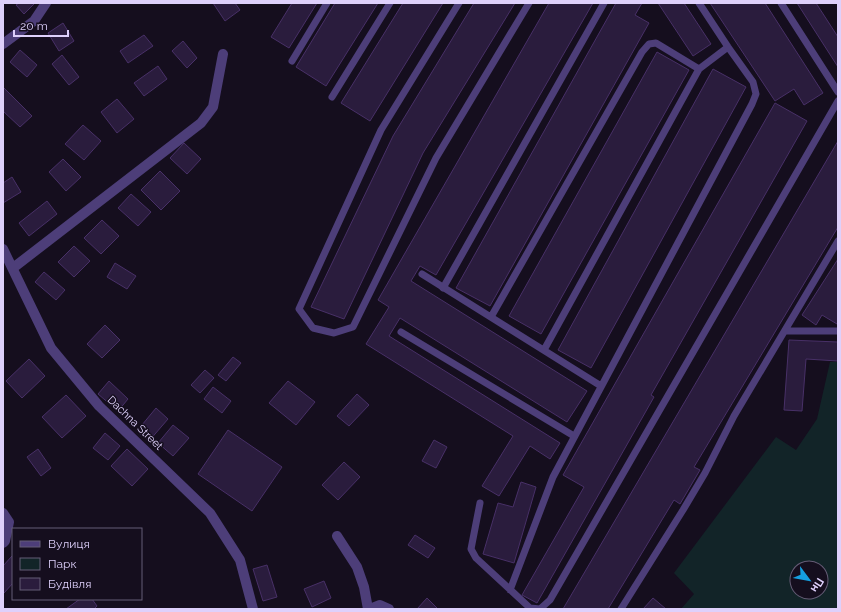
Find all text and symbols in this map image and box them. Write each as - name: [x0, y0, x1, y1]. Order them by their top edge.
- scale bar: [14, 12, 68, 38]
- text: 20 m: [20, 19, 48, 33]
- street label: Dachna Street: [105, 393, 166, 453]
- legend: [12, 528, 142, 600]
- text: Вулиця: [48, 537, 90, 551]
- text: Парк: [48, 557, 77, 571]
- north arrow: [789, 560, 829, 600]
- text: Пн: [808, 575, 826, 595]
- text: Будівля: [48, 577, 91, 591]

